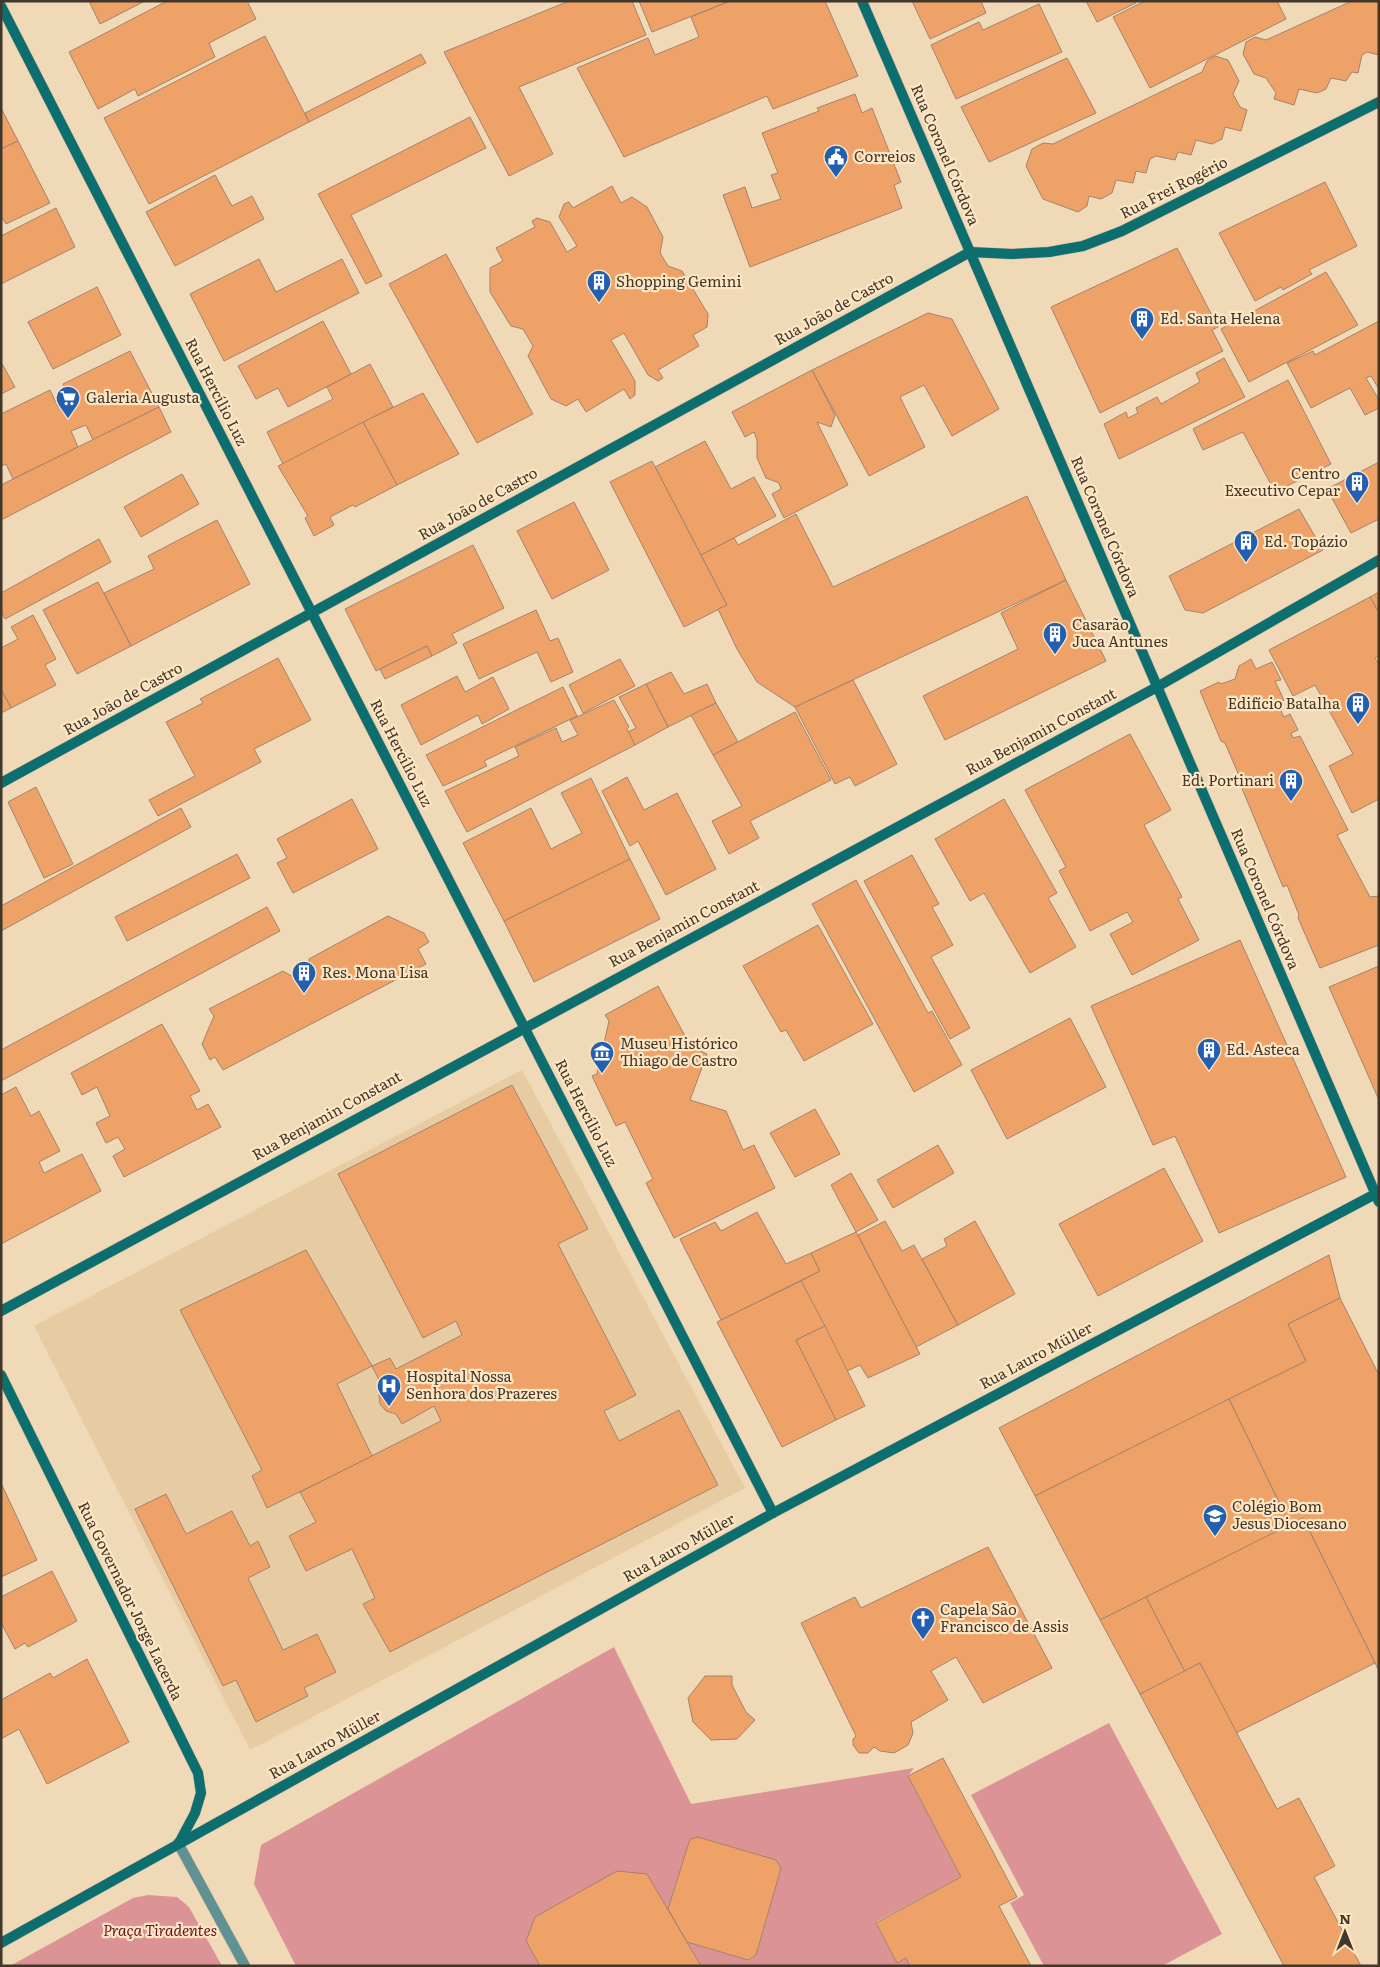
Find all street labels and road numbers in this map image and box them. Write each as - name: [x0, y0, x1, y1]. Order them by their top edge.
- street label: Rua Coronel Córdova: [906, 80, 987, 229]
- street label: Rua Frei Rogério: [1115, 149, 1231, 224]
- street label: Rua João de Castro: [769, 265, 897, 350]
- street label: Rua Hercílio Luz: [180, 333, 254, 449]
- street label: Rua Coronel Córdova: [1066, 452, 1147, 601]
- street label: Rua João de Castro: [413, 460, 541, 545]
- street label: Rua João de Castro: [58, 655, 186, 740]
- street label: Rua Benjamin Constant: [961, 681, 1120, 780]
- street label: Rua Hercílio Luz: [365, 694, 439, 810]
- street label: Rua Coronel Córdova: [1226, 824, 1307, 973]
- street label: Rua Benjamin Constant: [604, 873, 763, 972]
- street label: Rua Hercílio Luz: [550, 1054, 624, 1170]
- street label: Rua Benjamin Constant: [247, 1064, 405, 1165]
- street label: Rua Lauro Müller: [975, 1315, 1096, 1394]
- street label: Rua Governador Jorge Lacerda: [73, 1497, 190, 1704]
- street label: Rua Lauro Müller: [618, 1506, 738, 1587]
- street label: Rua Lauro Müller: [264, 1703, 384, 1784]

